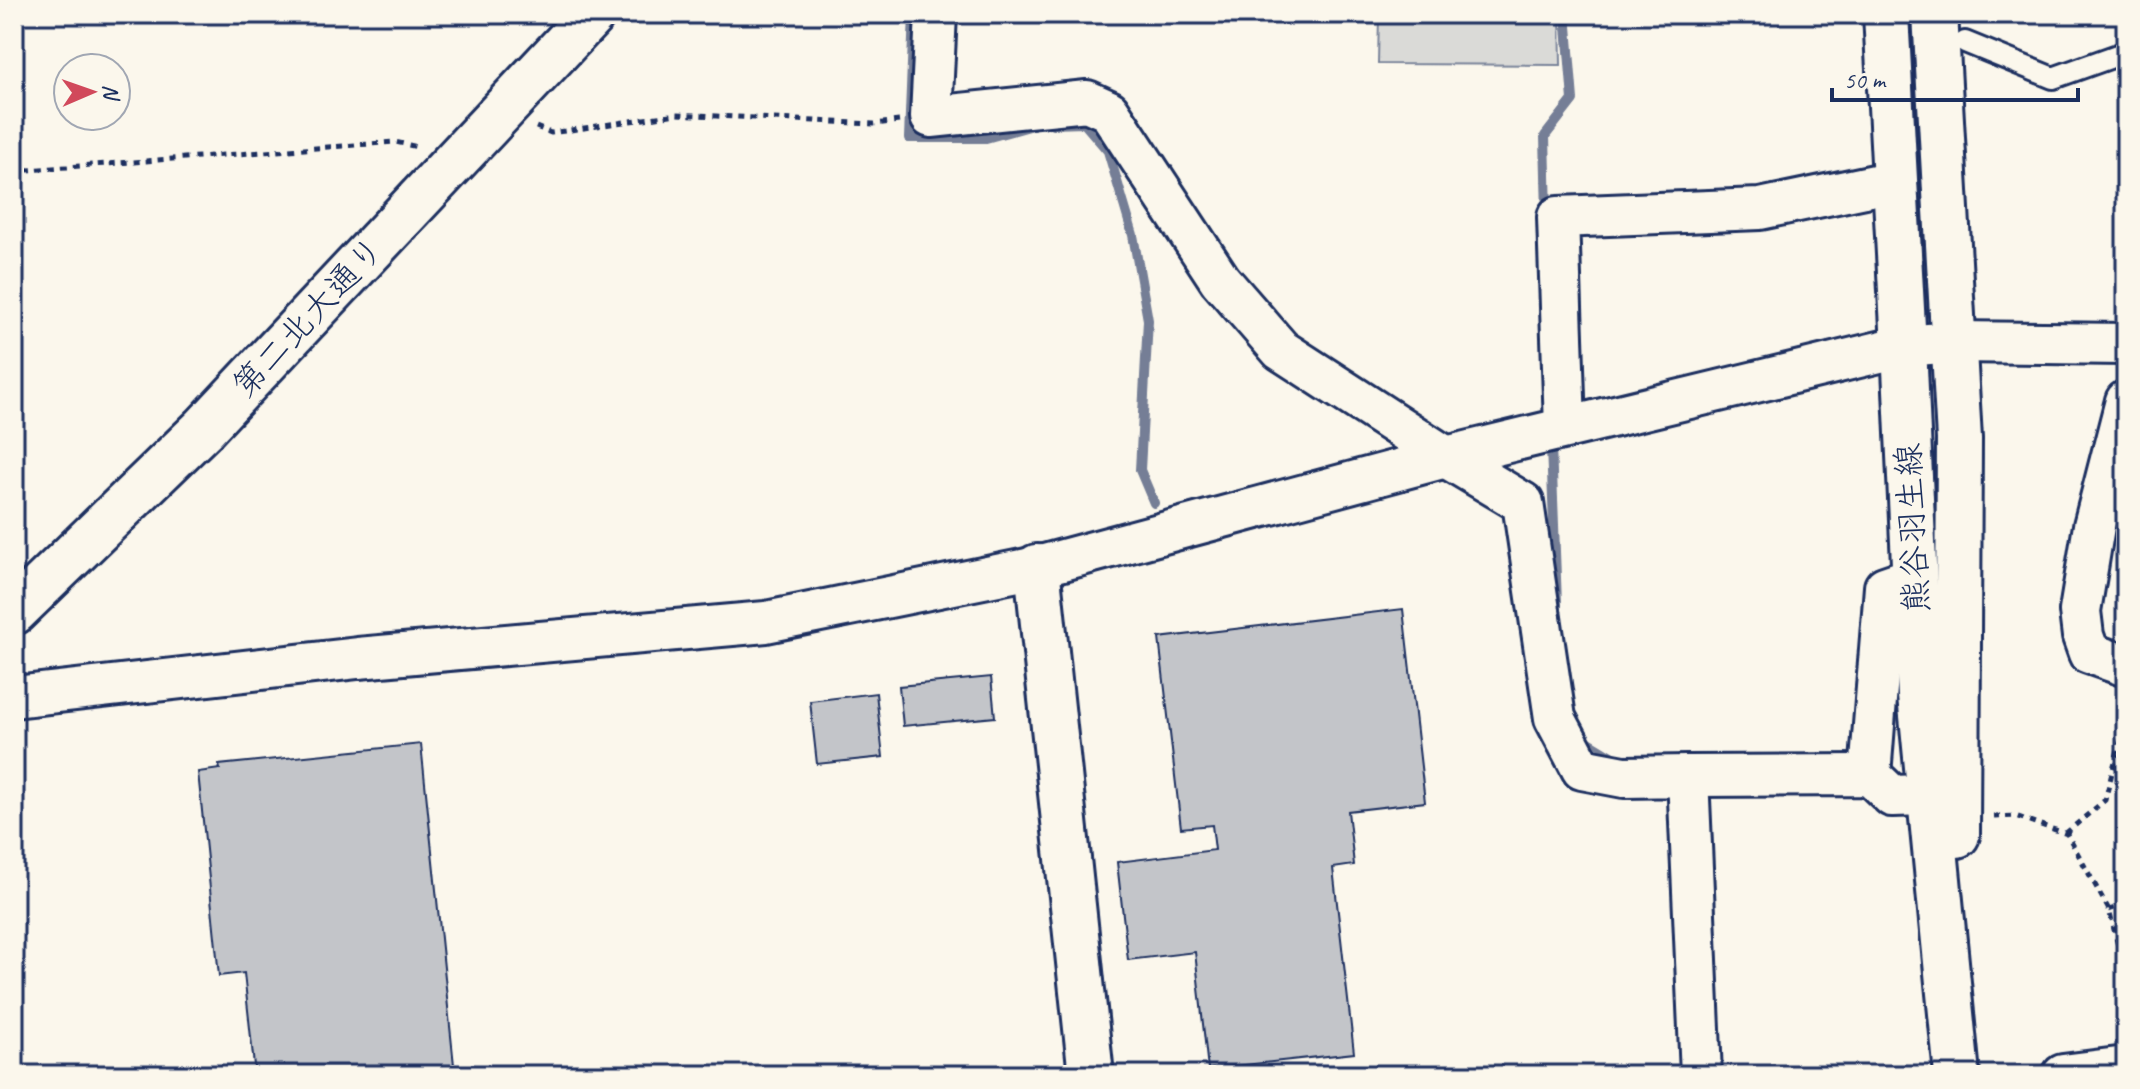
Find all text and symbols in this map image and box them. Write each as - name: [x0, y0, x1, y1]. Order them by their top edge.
- north arrow: [52, 52, 132, 132]
- scale bar: [1832, 52, 2078, 102]
- text: 50 m: [1844, 65, 1887, 95]
- text: N: [97, 84, 125, 102]
- street label: 第二北大通り: [223, 228, 393, 406]
- street label: 熊谷羽生線: [1886, 442, 1938, 614]

